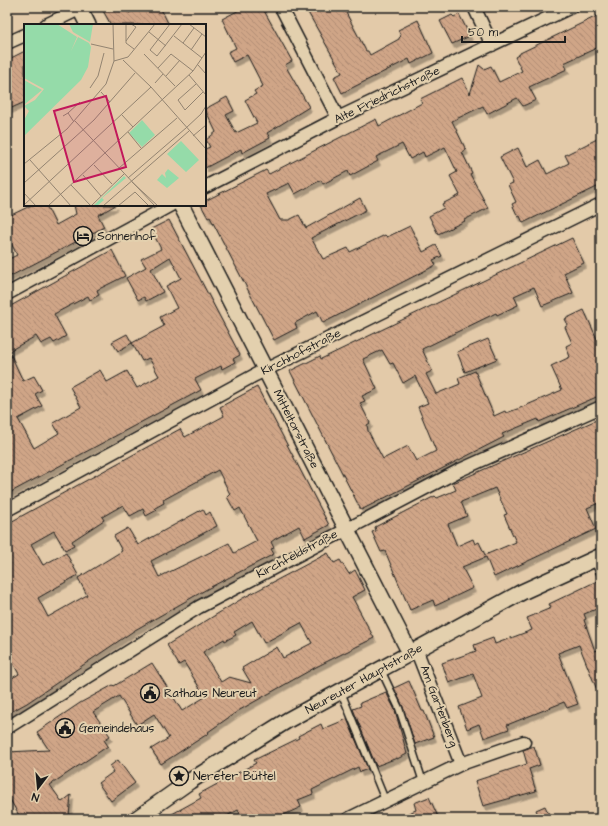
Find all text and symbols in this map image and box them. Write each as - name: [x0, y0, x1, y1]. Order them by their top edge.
- scale bar: [462, 18, 565, 44]
- inset map: [24, 24, 206, 206]
- text: 50 m: [468, 24, 499, 41]
- street label: Alte Friedrichstraße: [331, 62, 443, 128]
- hotel icon: Sonnenhof: [72, 225, 94, 247]
- place label: Sonnenhof: [97, 228, 157, 245]
- street label: Kirchhofstraße: [258, 324, 344, 379]
- street label: Mitteltorstraße: [269, 387, 323, 472]
- street label: Kirchfeldstraße: [253, 525, 341, 583]
- street label: Neureuter Hauptstraße: [302, 639, 426, 718]
- street label: Am Gartenberg: [415, 663, 462, 750]
- public building icon: Rathaus Neureut: [139, 682, 161, 704]
- place label: Rathaus Neureut: [164, 685, 257, 702]
- public building icon: Gemeindehaus: [54, 717, 76, 739]
- place label: Gemeindehaus: [79, 720, 154, 737]
- place icon: Nereter Büttel: [168, 765, 190, 787]
- north arrow: [18, 768, 58, 808]
- place label: Nereter Büttel: [193, 768, 276, 785]
- text: N: [30, 789, 41, 805]

